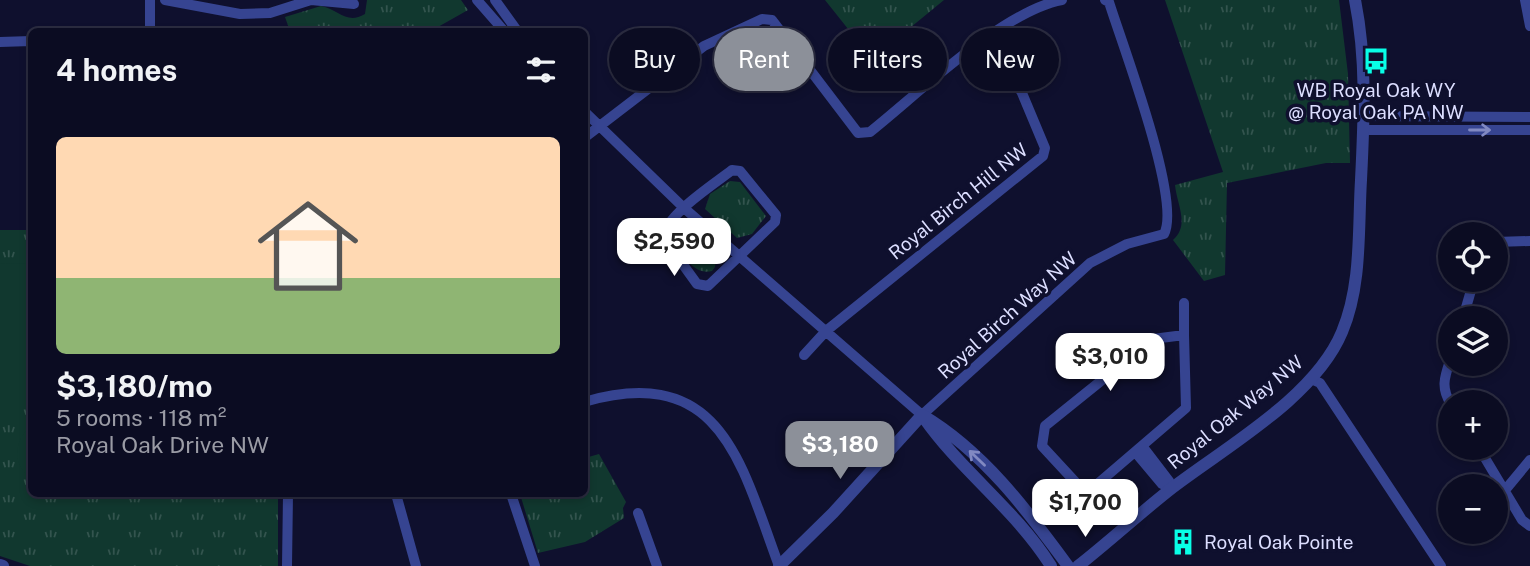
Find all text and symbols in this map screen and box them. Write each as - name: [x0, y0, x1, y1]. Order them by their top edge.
- chip: Buy: [609, 28, 700, 91]
- chip: Rent: [714, 28, 814, 91]
- chip: Filters: [828, 28, 947, 91]
- chip: New: [961, 28, 1059, 91]
- bus stop icon: WB Royal Oak WY @ Royal Oak PA NW: [1361, 46, 1391, 76]
- icon: filters: [522, 51, 560, 89]
- text: 4 homes: [56, 52, 177, 88]
- place label: WB Royal Oak WY @ Royal Oak PA NW: [1288, 79, 1464, 123]
- one-way arrow: [1469, 123, 1492, 137]
- street label: Royal Birch Hill NW: [884, 138, 1032, 264]
- icon: home: [245, 183, 371, 309]
- pin: $2,590: [617, 218, 731, 278]
- map controls: [1438, 222, 1508, 544]
- button: locate: [1438, 222, 1508, 292]
- text: $2,590: [633, 227, 715, 254]
- street label: Royal Birch Way NW: [933, 247, 1081, 383]
- button: layers: [1438, 306, 1508, 376]
- pin: $3,010: [1053, 334, 1167, 393]
- text: $3,010: [1072, 342, 1148, 369]
- street label: Royal Oak Way NW: [1163, 351, 1307, 473]
- text: $3,180/mo: [56, 368, 212, 404]
- button: +: [1438, 390, 1508, 460]
- text: 5 rooms · 118 m²: [56, 404, 226, 431]
- pin: $3,180: [783, 421, 897, 481]
- text: $3,180: [801, 430, 879, 457]
- text: Royal Oak Drive NW: [56, 431, 269, 458]
- one-way arrow: [969, 449, 986, 466]
- button: −: [1438, 474, 1508, 544]
- pin: $1,700: [1028, 480, 1142, 539]
- text: $1,700: [1048, 488, 1122, 515]
- building icon: Royal Oak Pointe: [1168, 527, 1198, 557]
- place label: Royal Oak Pointe: [1204, 531, 1353, 553]

